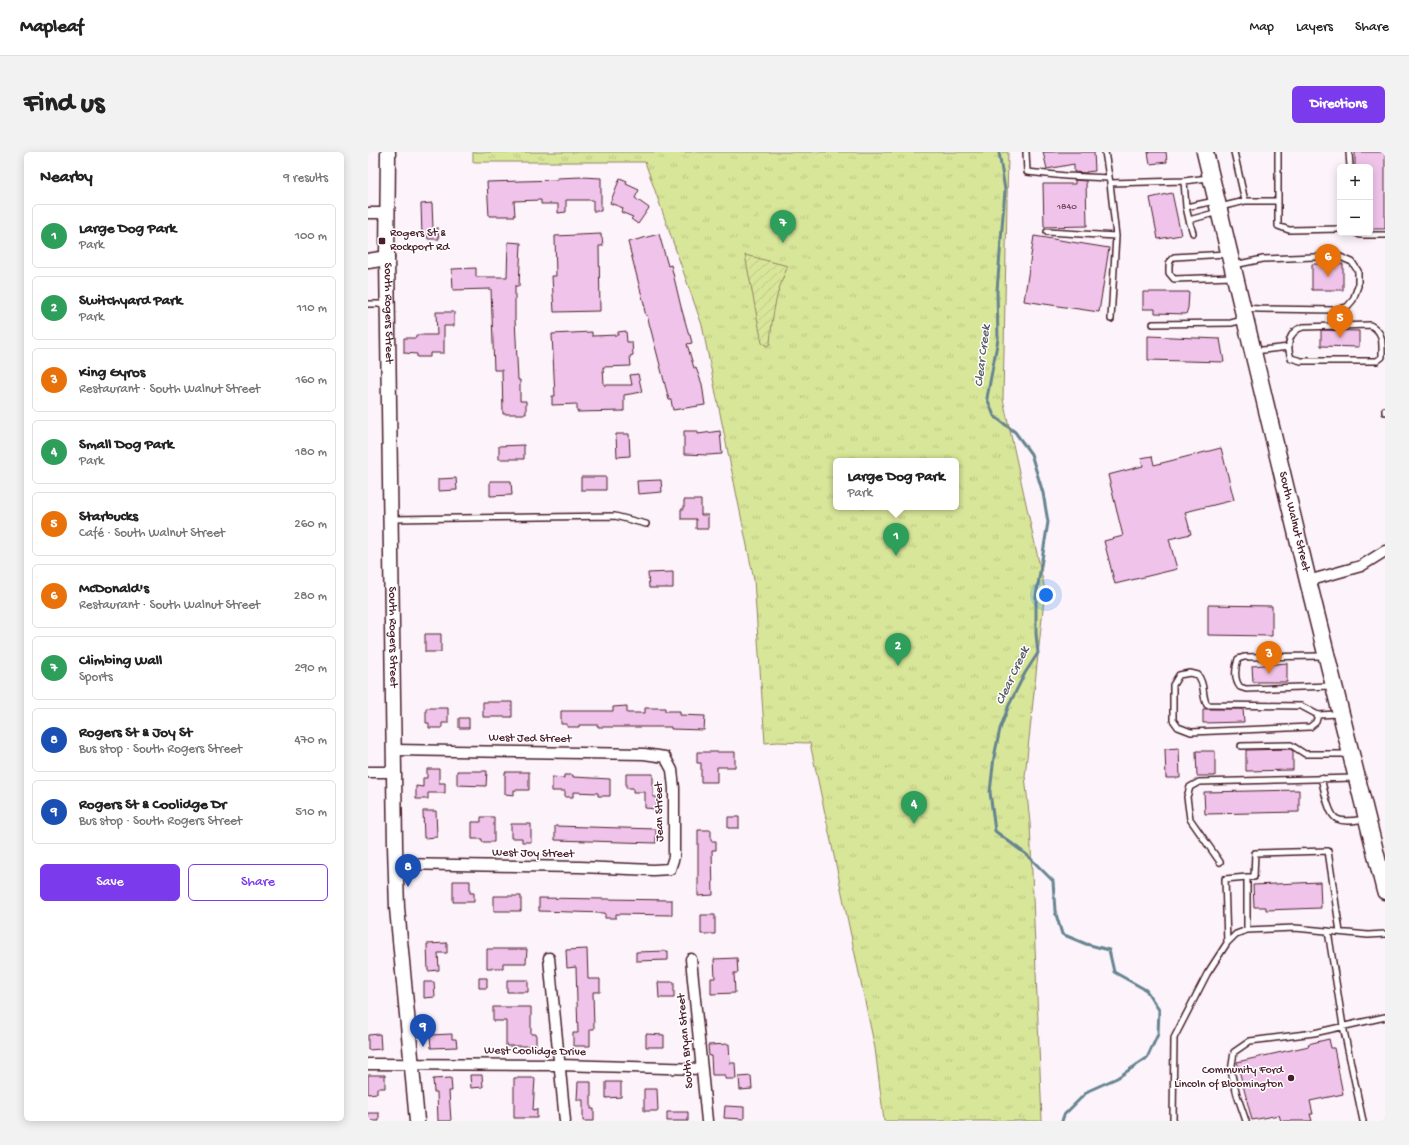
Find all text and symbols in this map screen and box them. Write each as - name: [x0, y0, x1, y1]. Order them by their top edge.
- text: Mapleaf: [20, 16, 83, 39]
- text: Map: [1250, 19, 1274, 36]
- text: Layers: [1296, 19, 1333, 36]
- text: Share: [1355, 19, 1389, 36]
- button: Directions: [1292, 86, 1385, 123]
- text: Find us: [24, 88, 104, 121]
- map controls: [1337, 164, 1373, 236]
- button: +: [1337, 164, 1373, 200]
- text: Nearby: [40, 168, 93, 188]
- text: 9 results: [283, 171, 328, 186]
- button: −: [1337, 200, 1373, 236]
- house number: 1840: [1056, 201, 1077, 213]
- pin: 7: [770, 210, 796, 243]
- text: Large Dog Park: [79, 220, 176, 238]
- place label: Rogers St & Rockport Rd: [390, 227, 450, 255]
- text: 1: [51, 229, 57, 244]
- text: 100 m: [295, 229, 327, 244]
- marker: Rogers St & Rockport Rd: [377, 236, 387, 246]
- text: Park: [79, 238, 104, 253]
- pin: 6: [1315, 244, 1341, 277]
- street label: South Rogers Street: [380, 263, 395, 365]
- text: Switchyard Park: [79, 292, 182, 310]
- text: 2: [51, 301, 57, 316]
- text: 110 m: [297, 301, 327, 316]
- pin: 5: [1327, 305, 1353, 338]
- text: Park: [79, 310, 104, 325]
- water label: Clear Creek: [972, 323, 994, 388]
- text: King Gyros: [79, 364, 145, 382]
- text: 3: [51, 373, 57, 388]
- text: 160 m: [295, 373, 327, 388]
- text: Restaurant · South Walnut Street: [79, 382, 260, 397]
- text: Small Dog Park: [79, 436, 173, 454]
- text: 4: [51, 445, 57, 460]
- text: 180 m: [295, 445, 327, 460]
- text: Park: [79, 454, 104, 469]
- popup: [833, 458, 959, 510]
- text: Large Dog Park: [847, 468, 945, 486]
- street label: South Walnut Street: [1275, 470, 1313, 574]
- text: Park: [847, 486, 872, 501]
- text: Starbucks: [79, 508, 138, 526]
- text: 5: [51, 517, 57, 532]
- text: 260 m: [294, 517, 327, 532]
- pin: 1: [883, 523, 909, 556]
- text: Café · South Walnut Street: [79, 526, 225, 541]
- text: McDonald's: [79, 580, 149, 598]
- your location: [1036, 585, 1056, 605]
- street label: South Rogers Street: [384, 586, 400, 689]
- text: 6: [51, 589, 57, 604]
- text: 280 m: [294, 589, 327, 604]
- text: Restaurant · South Walnut Street: [79, 598, 260, 613]
- pin: 2: [885, 633, 911, 666]
- pin: 3: [1256, 641, 1282, 674]
- water label: Clear Creek: [993, 643, 1033, 707]
- text: Climbing Wall: [79, 652, 162, 670]
- text: 7: [51, 661, 57, 676]
- text: 290 m: [294, 661, 327, 676]
- text: Sports: [79, 670, 113, 685]
- text: Rogers St & Joy St: [79, 724, 192, 742]
- street label: West Jed Street: [488, 731, 573, 747]
- text: 8: [50, 733, 58, 748]
- text: 470 m: [294, 733, 327, 748]
- text: Bus stop · South Rogers Street: [79, 742, 242, 757]
- street label: Jean Street: [652, 781, 668, 842]
- pin: 4: [901, 791, 927, 824]
- text: Rogers St & Coolidge Dr: [79, 796, 226, 814]
- text: 9: [51, 805, 57, 820]
- text: 510 m: [295, 805, 327, 820]
- text: Bus stop · South Rogers Street: [79, 814, 242, 829]
- street label: West Joy Street: [492, 846, 575, 862]
- pin: 8: [395, 854, 421, 887]
- button: Save: [40, 864, 180, 901]
- button: Share: [188, 864, 328, 901]
- street label: South Bryan Street: [675, 992, 697, 1089]
- pin: 9: [410, 1014, 436, 1047]
- street label: West Coolidge Drive: [484, 1044, 587, 1060]
- place label: Community Ford Lincoln of Bloomington: [1174, 1064, 1284, 1092]
- marker: Community Ford Lincoln of Bloomington: [1286, 1073, 1296, 1083]

